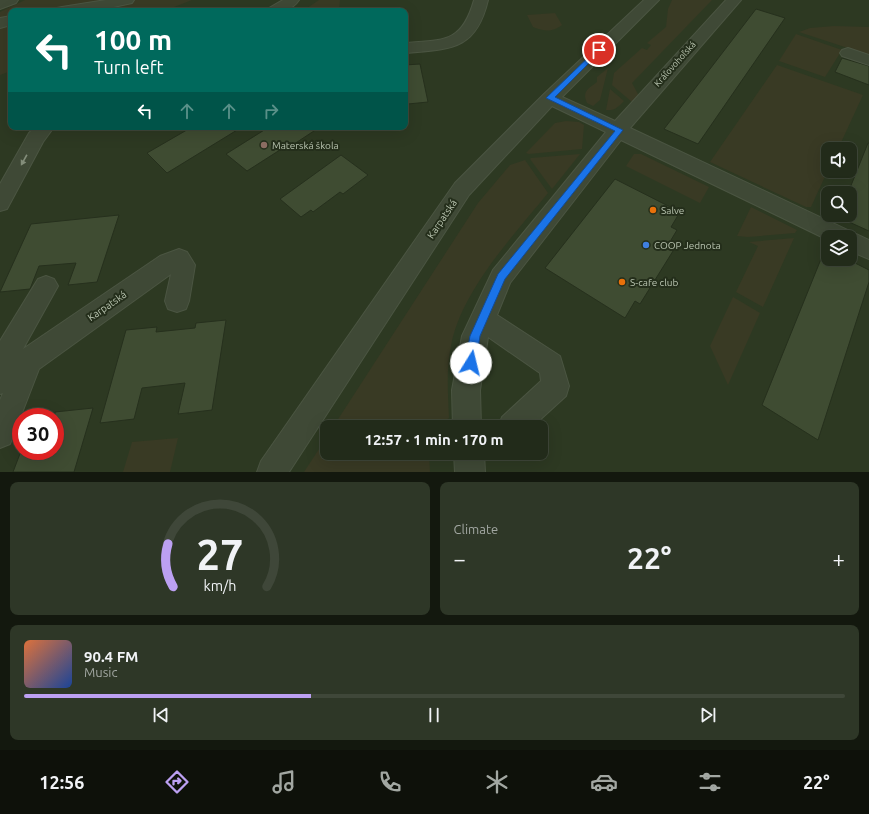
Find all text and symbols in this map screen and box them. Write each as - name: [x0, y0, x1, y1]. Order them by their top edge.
- icon: left: [28, 24, 80, 76]
- text: 100 m: [94, 24, 172, 55]
- pin: [582, 33, 616, 67]
- icon: arrive: [588, 39, 610, 61]
- street label: Kráľovohoľská: [652, 40, 698, 88]
- text: Turn left: [94, 57, 164, 77]
- icon: left: [134, 100, 156, 122]
- icon: ahead: [176, 100, 198, 122]
- icon: ahead: [218, 100, 240, 122]
- icon: right: [260, 100, 282, 122]
- marker: Materská škola: [259, 140, 269, 150]
- place label: Materská škola: [272, 140, 339, 151]
- map controls: [821, 142, 857, 266]
- button: sound: [821, 142, 857, 178]
- one-way arrow: [21, 154, 27, 165]
- button: search: [821, 186, 857, 222]
- street label: Karpatská: [425, 197, 459, 241]
- marker: Salve: [648, 205, 658, 215]
- place label: Salve: [661, 205, 684, 216]
- button: layers: [821, 230, 857, 266]
- marker: COOP Jednota: [641, 240, 651, 250]
- place label: COOP Jednota: [654, 240, 721, 251]
- marker: S-cafe club: [617, 277, 627, 287]
- place label: S-cafe club: [630, 277, 679, 288]
- street label: Karpatská: [86, 289, 128, 323]
- position arrow: [450, 342, 492, 384]
- speed limit sign: 30: [12, 408, 64, 460]
- text: 12:57 · 1 min · 170 m: [365, 431, 503, 448]
- text: Climate: [454, 522, 498, 536]
- text: 27: [196, 530, 243, 577]
- text: 22°: [627, 541, 671, 575]
- text: −: [454, 546, 466, 571]
- text: +: [833, 546, 845, 571]
- text: km/h: [203, 577, 236, 593]
- text: 90.4 FM: [84, 648, 138, 665]
- text: Music: [84, 665, 118, 679]
- icon: previous: [150, 704, 172, 726]
- icon: pause: [423, 704, 445, 726]
- icon: next: [697, 704, 719, 726]
- icon: directions: [163, 768, 191, 796]
- icon: music: [270, 768, 298, 796]
- icon: phone: [376, 768, 404, 796]
- icon: climate: [483, 768, 511, 796]
- icon: car: [590, 768, 618, 796]
- icon: filters: [696, 768, 724, 796]
- text: 12:56: [39, 772, 84, 792]
- text: 22°: [803, 772, 830, 792]

